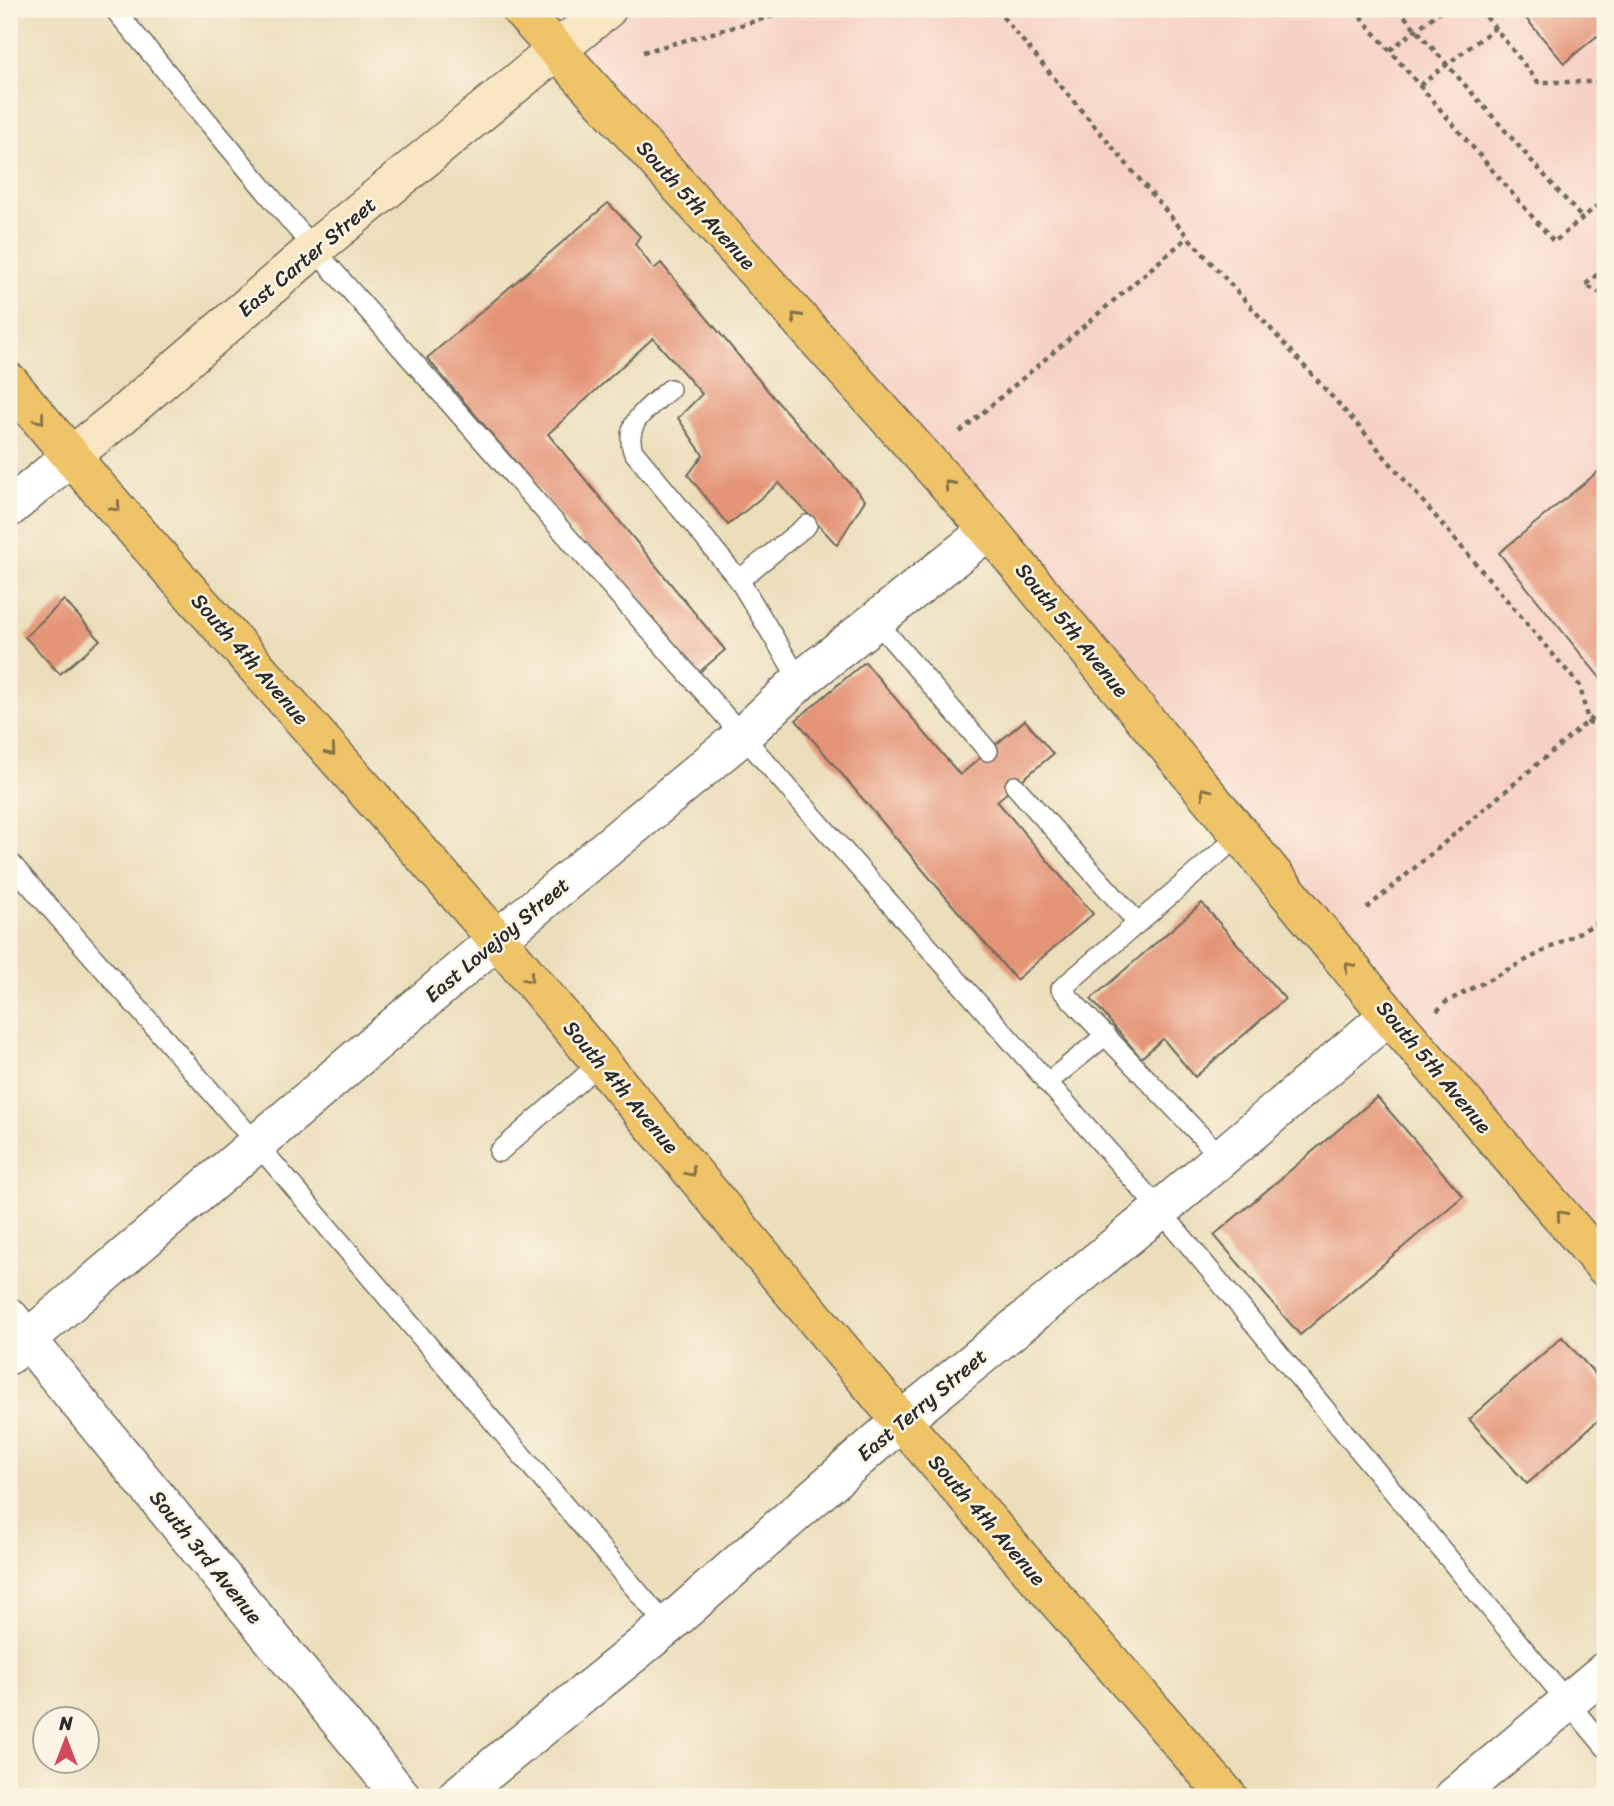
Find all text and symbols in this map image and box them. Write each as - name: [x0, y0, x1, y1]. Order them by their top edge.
- street label: South 5th Avenue: [626, 131, 766, 279]
- street label: East Carter Street: [228, 187, 386, 327]
- one-way arrow: [792, 312, 805, 325]
- one-way arrow: [32, 410, 44, 423]
- one-way arrow: [945, 481, 957, 494]
- one-way arrow: [108, 499, 120, 512]
- street label: South 5th Avenue: [1005, 554, 1139, 706]
- street label: South 4th Avenue: [181, 584, 319, 734]
- one-way arrow: [323, 743, 335, 756]
- one-way arrow: [1200, 787, 1213, 799]
- street label: East Lovejoy Street: [415, 867, 579, 1013]
- one-way arrow: [1345, 962, 1358, 975]
- one-way arrow: [521, 970, 534, 982]
- street label: South 5th Avenue: [1366, 991, 1502, 1143]
- street label: South 4th Avenue: [553, 1011, 689, 1163]
- one-way arrow: [683, 1163, 695, 1176]
- one-way arrow: [1557, 1211, 1569, 1224]
- street label: East Terry Street: [848, 1338, 996, 1472]
- street label: South 4th Avenue: [918, 1445, 1056, 1595]
- street label: South 3rd Avenue: [139, 1481, 273, 1633]
- north arrow: [32, 1704, 102, 1774]
- text: N: [58, 1707, 73, 1740]

